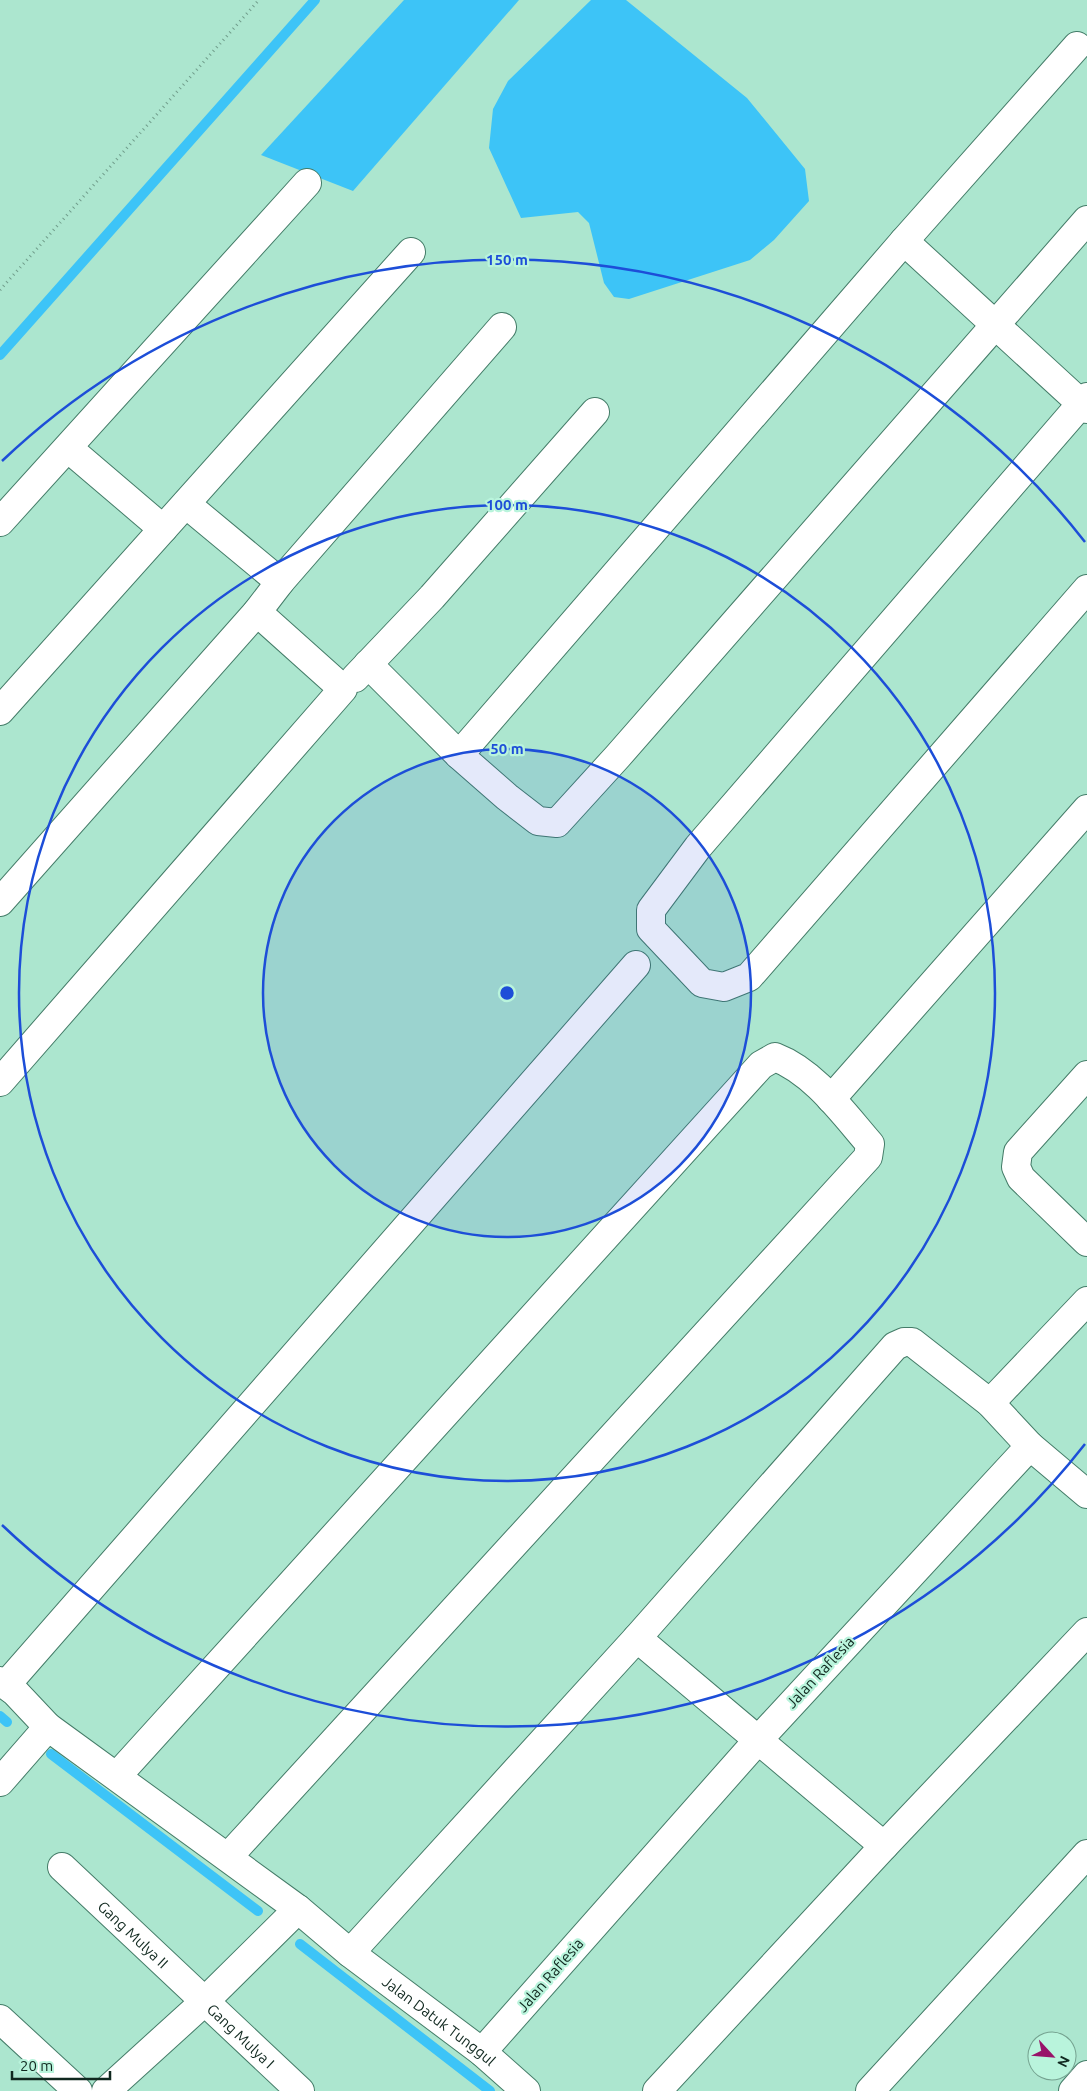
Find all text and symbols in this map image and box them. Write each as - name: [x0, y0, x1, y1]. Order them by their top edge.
- text: 150 m: [486, 251, 528, 268]
- text: 100 m: [486, 496, 528, 513]
- text: 50 m: [490, 740, 524, 757]
- centre of rings: [498, 984, 516, 1002]
- street label: Jalan Raflesia: [783, 1633, 857, 1711]
- street label: Gang Mulya II: [95, 1897, 172, 1971]
- street label: Jalan Raflesia: [514, 1935, 586, 2015]
- street label: Jalan Datuk Tunggul: [379, 1972, 499, 2069]
- street label: Gang Mulya I: [204, 2000, 278, 2071]
- north arrow: [1027, 2031, 1077, 2081]
- scale bar: [12, 2048, 110, 2080]
- text: N: [1054, 2053, 1073, 2070]
- text: 20 m: [20, 2057, 53, 2074]

